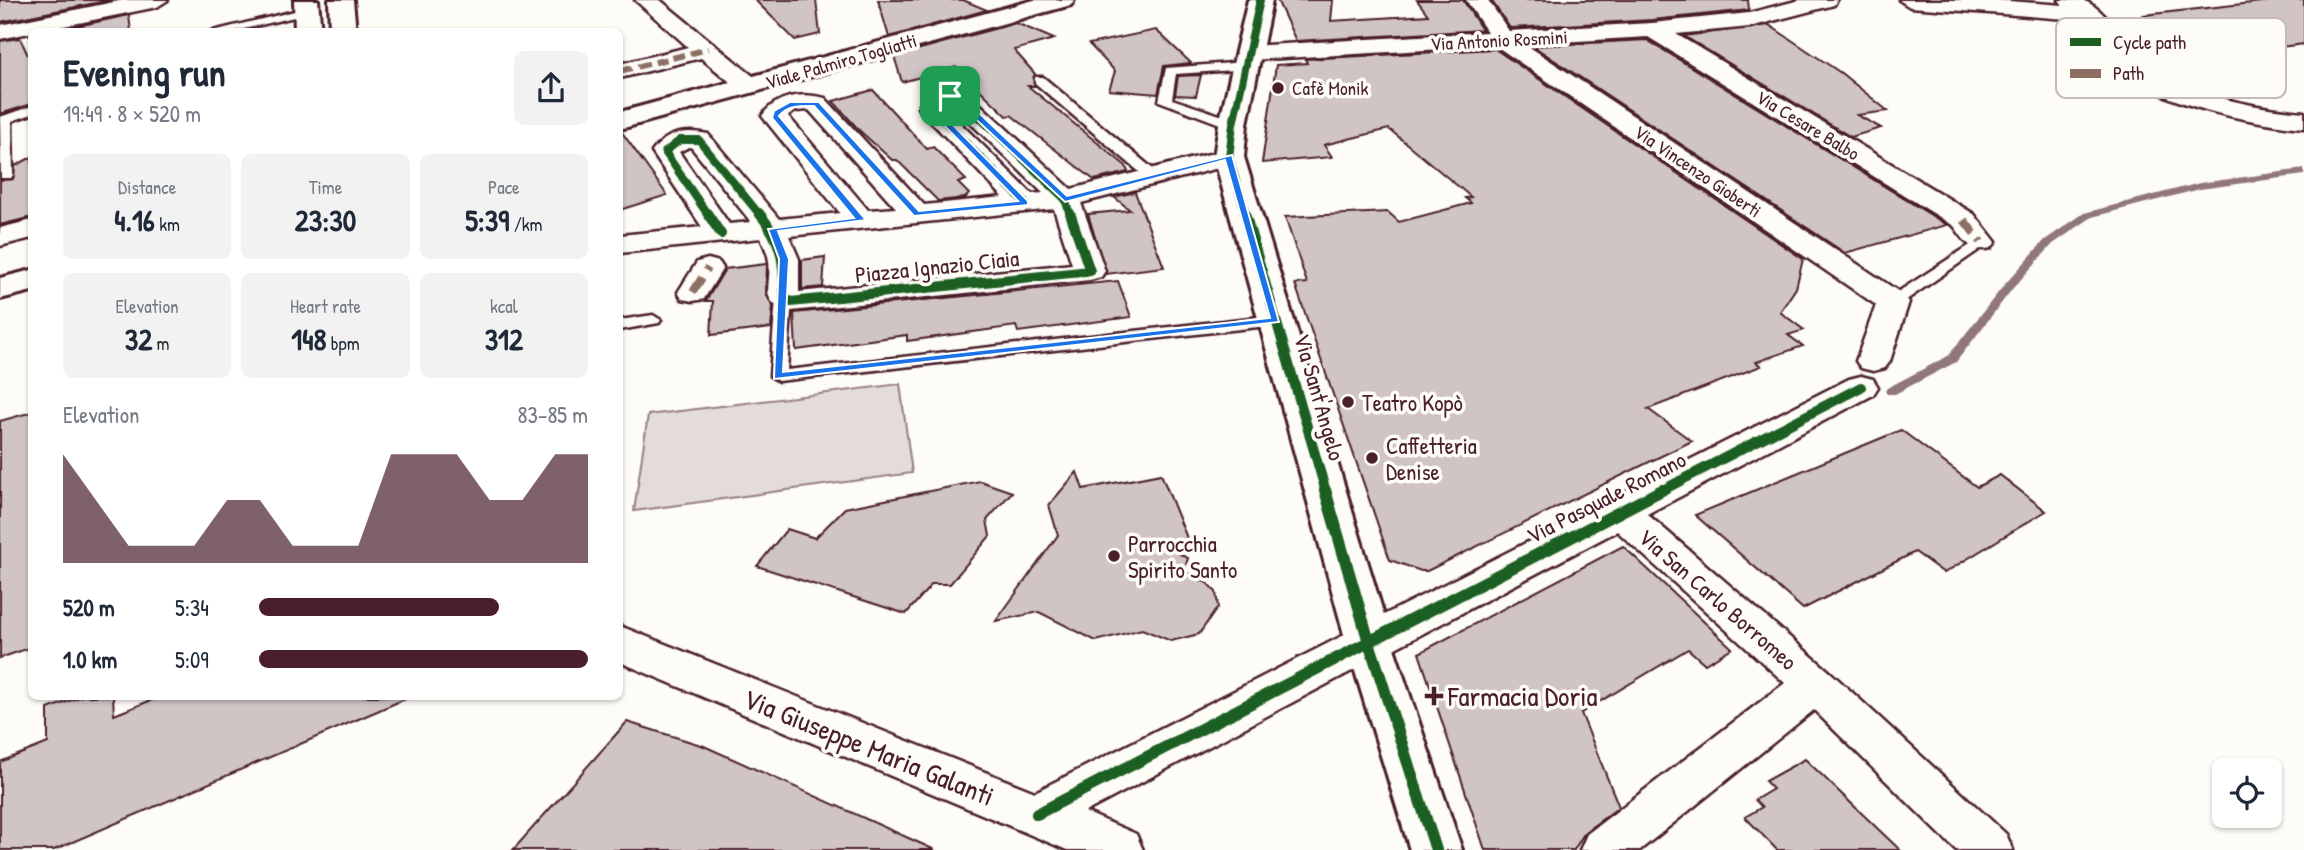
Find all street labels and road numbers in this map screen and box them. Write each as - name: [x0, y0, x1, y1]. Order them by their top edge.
- street label: Via Antonio Rosmini: [1430, 23, 1568, 57]
- street label: Viale Palmiro Togliatti: [762, 27, 920, 95]
- street label: Via Cesare Balbo: [1751, 84, 1865, 166]
- street label: Via Vincenzo Gioberti: [1629, 119, 1767, 223]
- street label: Piazza Ignazio Ciaia: [853, 242, 1021, 290]
- street label: Via Sant'Angelo: [1287, 330, 1353, 464]
- street label: Via Pasquale Romano: [1521, 444, 1691, 550]
- street label: Via San Carlo Borromeo: [1632, 521, 1804, 677]
- street label: Via Giuseppe Maria Galanti: [738, 679, 1000, 815]

